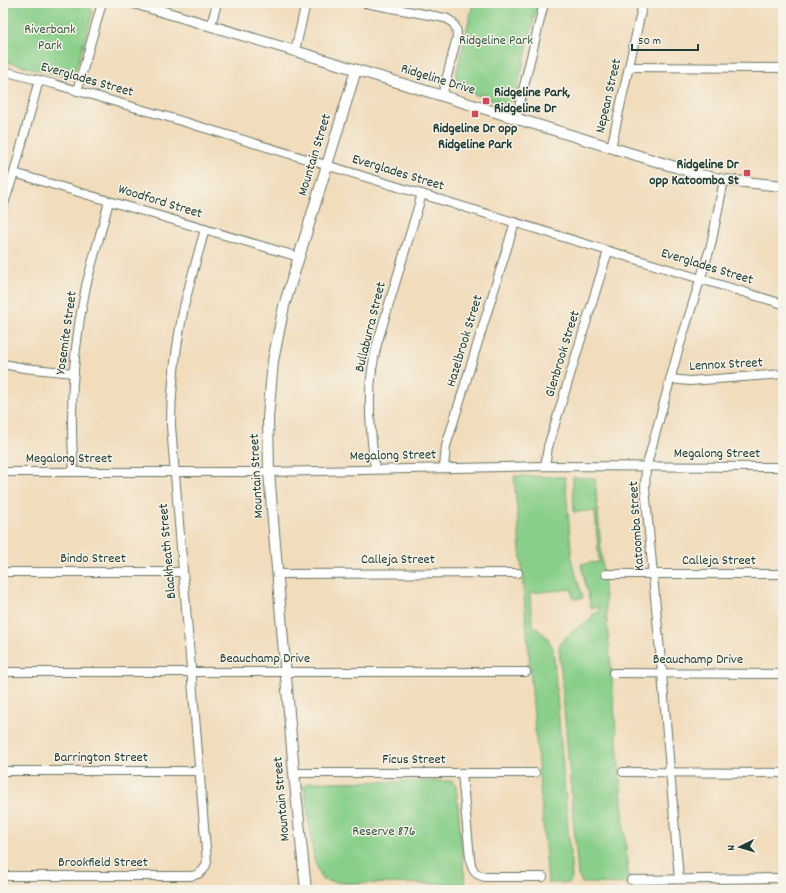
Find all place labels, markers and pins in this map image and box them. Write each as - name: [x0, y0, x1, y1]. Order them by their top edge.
- place label: Ridgeline Park, Ridgeline Dr: [494, 83, 571, 119]
- marker: Ridgeline Park, Ridgeline Dr: [481, 96, 491, 106]
- marker: Ridgeline Dr opp Ridgeline Park: [470, 109, 480, 119]
- place label: Ridgeline Dr opp Ridgeline Park: [433, 119, 518, 155]
- place label: Ridgeline Dr opp Katoomba St: [649, 155, 740, 191]
- marker: Ridgeline Dr opp Katoomba St: [742, 168, 752, 178]

